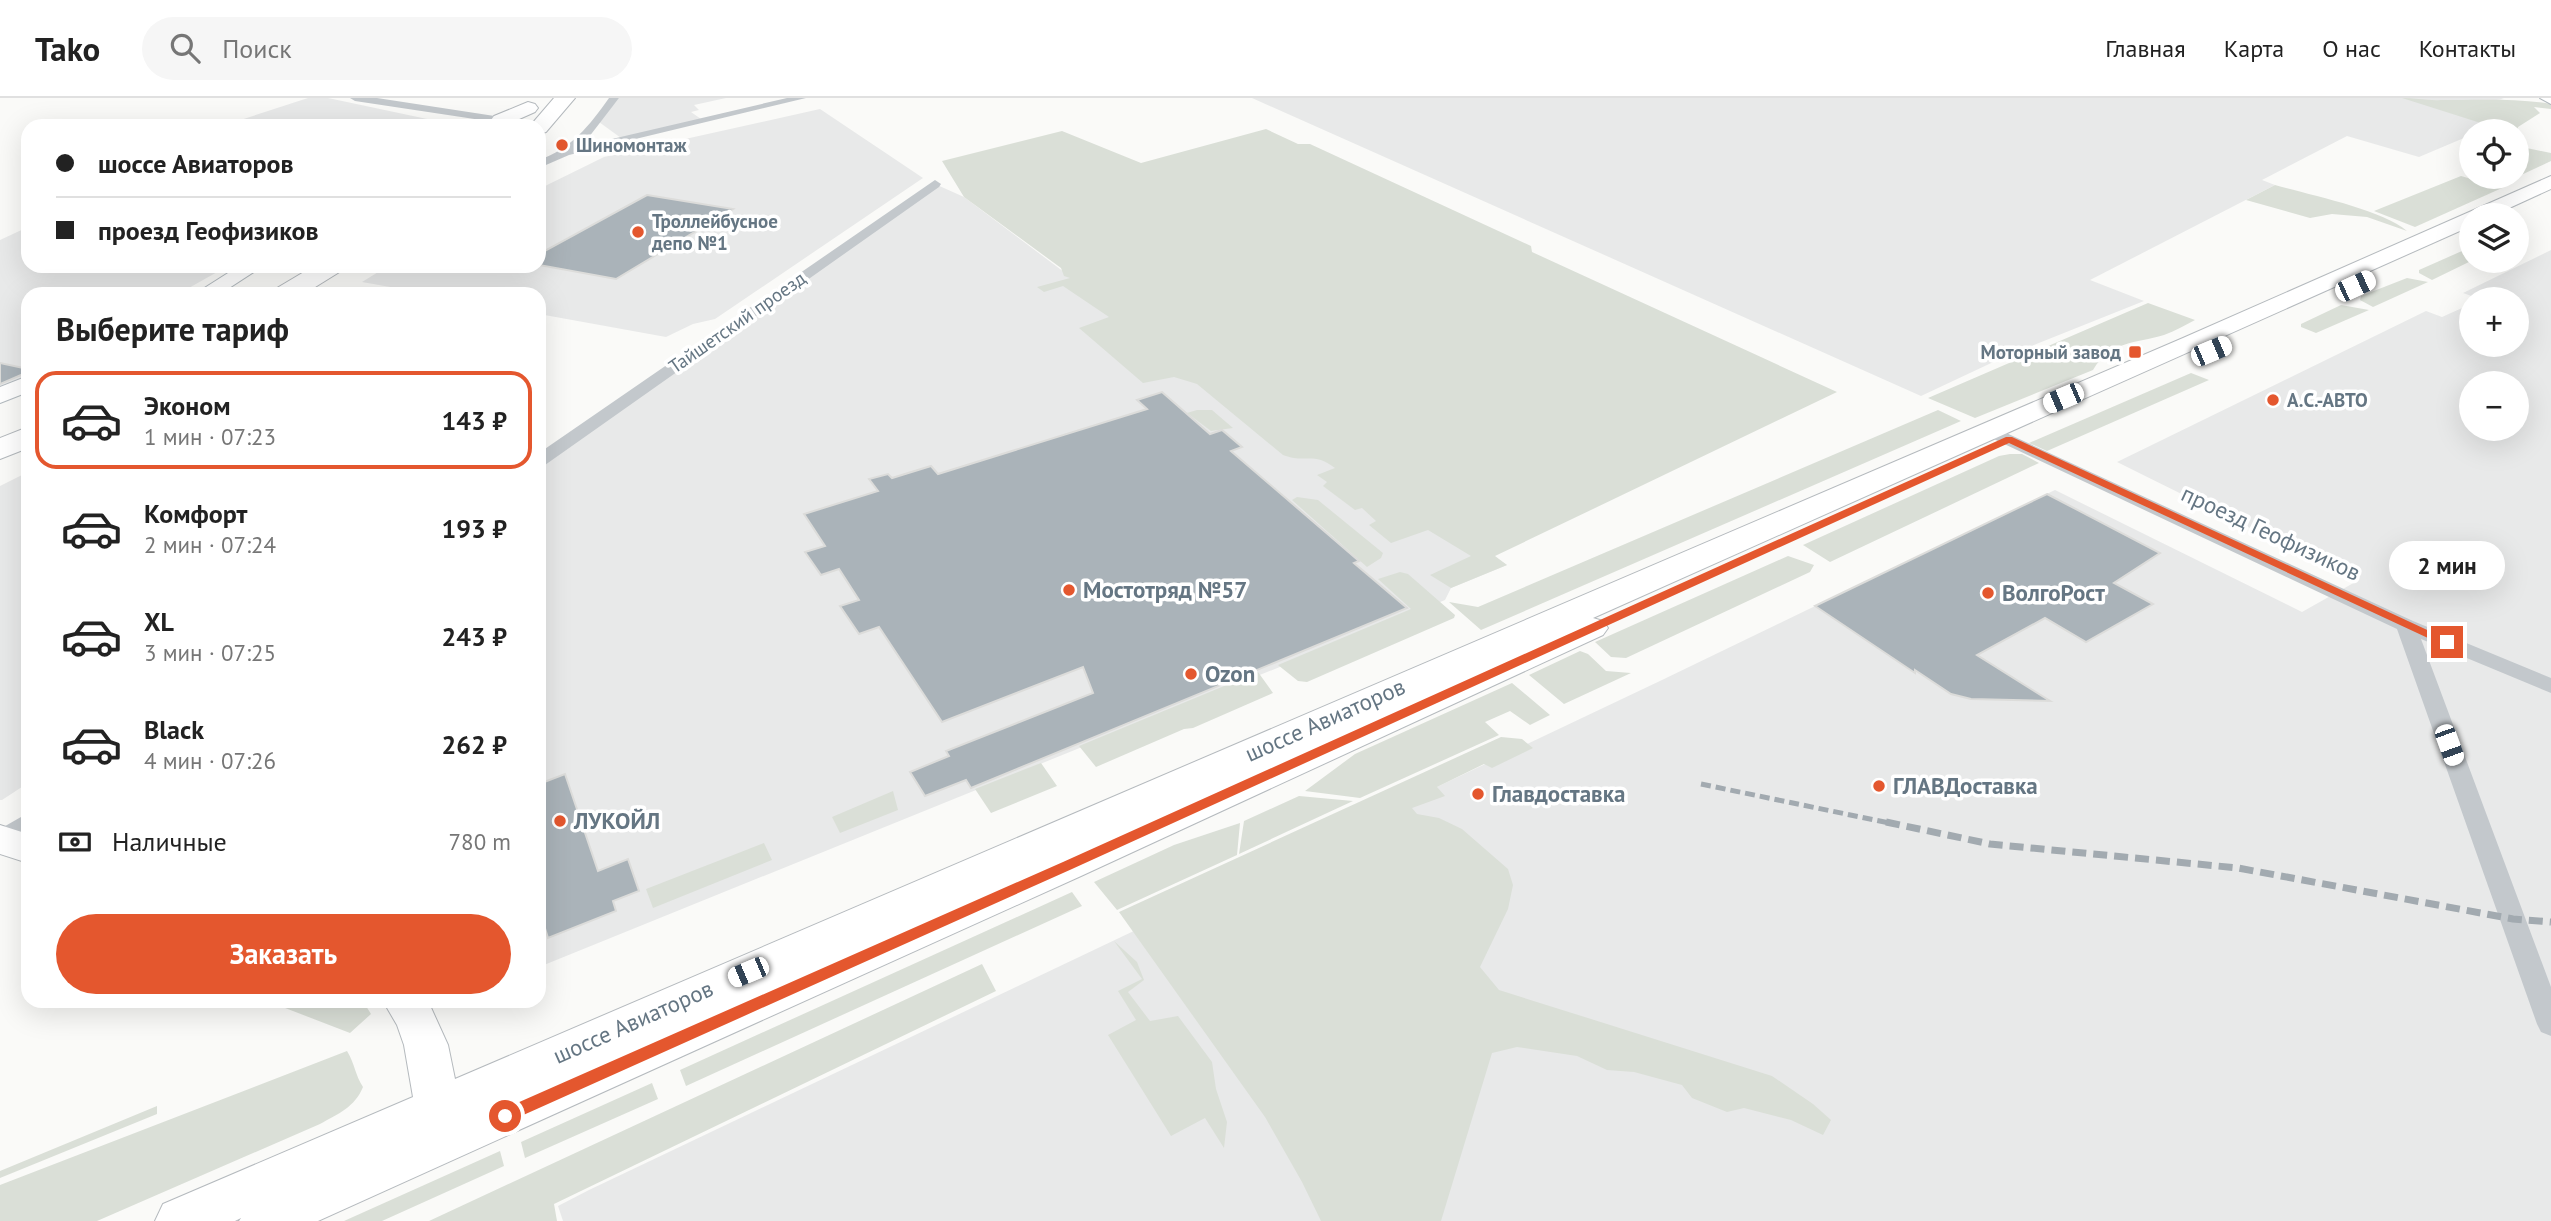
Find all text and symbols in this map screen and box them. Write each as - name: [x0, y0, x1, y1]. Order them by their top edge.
- search box: [142, 17, 632, 80]
- text: Tako: [35, 27, 100, 70]
- icon: search: [166, 29, 204, 67]
- text: Поиск: [222, 32, 292, 65]
- text: Главная: [2105, 33, 2186, 64]
- text: Карта: [2224, 33, 2284, 64]
- text: О нас: [2322, 33, 2381, 64]
- text: Контакты: [2419, 33, 2516, 64]
- map controls: [2459, 119, 2529, 441]
- button: locate: [2459, 119, 2529, 189]
- place label: Шиномонтаж: [576, 133, 688, 157]
- marker: Шиномонтаж: [554, 137, 570, 153]
- text: шоссе Авиаторов: [98, 147, 294, 180]
- button: layers: [2459, 203, 2529, 273]
- place label: Троллейбусное депо №1: [651, 209, 778, 255]
- text: проезд Геофизиков: [98, 214, 319, 247]
- marker: Троллейбусное депо №1: [630, 224, 646, 240]
- street label: Тайшетский проезд: [664, 266, 810, 378]
- car: [2332, 268, 2379, 304]
- button: +: [2459, 287, 2529, 357]
- text: Выберите тариф: [56, 308, 289, 350]
- car: [2188, 333, 2235, 369]
- place label: Моторный завод: [1981, 340, 2121, 364]
- marker: Моторный завод: [2127, 344, 2143, 360]
- button: −: [2459, 371, 2529, 441]
- car: [2040, 380, 2087, 416]
- place label: А.С.-АВТО: [2287, 388, 2368, 412]
- icon: car: [60, 389, 123, 452]
- text: Эконом: [144, 389, 231, 422]
- marker: А.С.-АВТО: [2265, 392, 2281, 408]
- text: 143 ₽: [441, 404, 507, 437]
- text: 1 мин · 07:23: [144, 422, 276, 451]
- street label: проезд Геофизиков: [2177, 478, 2365, 587]
- icon: car: [60, 497, 123, 560]
- text: Комфорт: [144, 497, 247, 530]
- text: 193 ₽: [441, 512, 507, 545]
- text: 2 мин · 07:24: [144, 530, 276, 559]
- callout: 2 мин: [2389, 540, 2505, 589]
- text: 2 мин: [2417, 551, 2477, 580]
- place label: Мостотряд №57: [1083, 575, 1247, 604]
- place label: ВолгоРост: [2002, 578, 2105, 607]
- marker: Мостотряд №57: [1061, 582, 1077, 598]
- marker: ВолгоРост: [1980, 585, 1996, 601]
- icon: car: [60, 605, 123, 668]
- text: XL: [144, 605, 174, 638]
- text: 243 ₽: [441, 620, 507, 653]
- route end: [2431, 626, 2463, 658]
- text: 3 мин · 07:25: [144, 638, 276, 667]
- place label: Ozon: [1205, 659, 1255, 688]
- marker: Ozon: [1183, 666, 1199, 682]
- street label: шоссе Авиаторов: [1240, 671, 1409, 768]
- icon: car: [60, 713, 123, 776]
- text: Black: [144, 713, 204, 746]
- car: [2432, 722, 2467, 768]
- text: 262 ₽: [441, 728, 507, 761]
- text: 4 мин · 07:26: [144, 746, 276, 775]
- place label: ГЛАВДоставка: [1893, 771, 2038, 800]
- marker: ГЛАВДоставка: [1871, 778, 1887, 794]
- place label: Главдоставка: [1492, 779, 1625, 808]
- marker: Главдоставка: [1470, 786, 1486, 802]
- place label: ЛУКОЙЛ: [573, 806, 660, 835]
- marker: ЛУКОЙЛ: [552, 813, 568, 829]
- icon: cash: [56, 823, 94, 861]
- text: Наличные: [112, 825, 227, 858]
- text: 780 m: [449, 827, 511, 856]
- button: Заказать: [56, 914, 511, 994]
- car: [725, 954, 772, 990]
- street label: шоссе Авиаторов: [548, 973, 717, 1070]
- route start: [489, 1100, 521, 1132]

